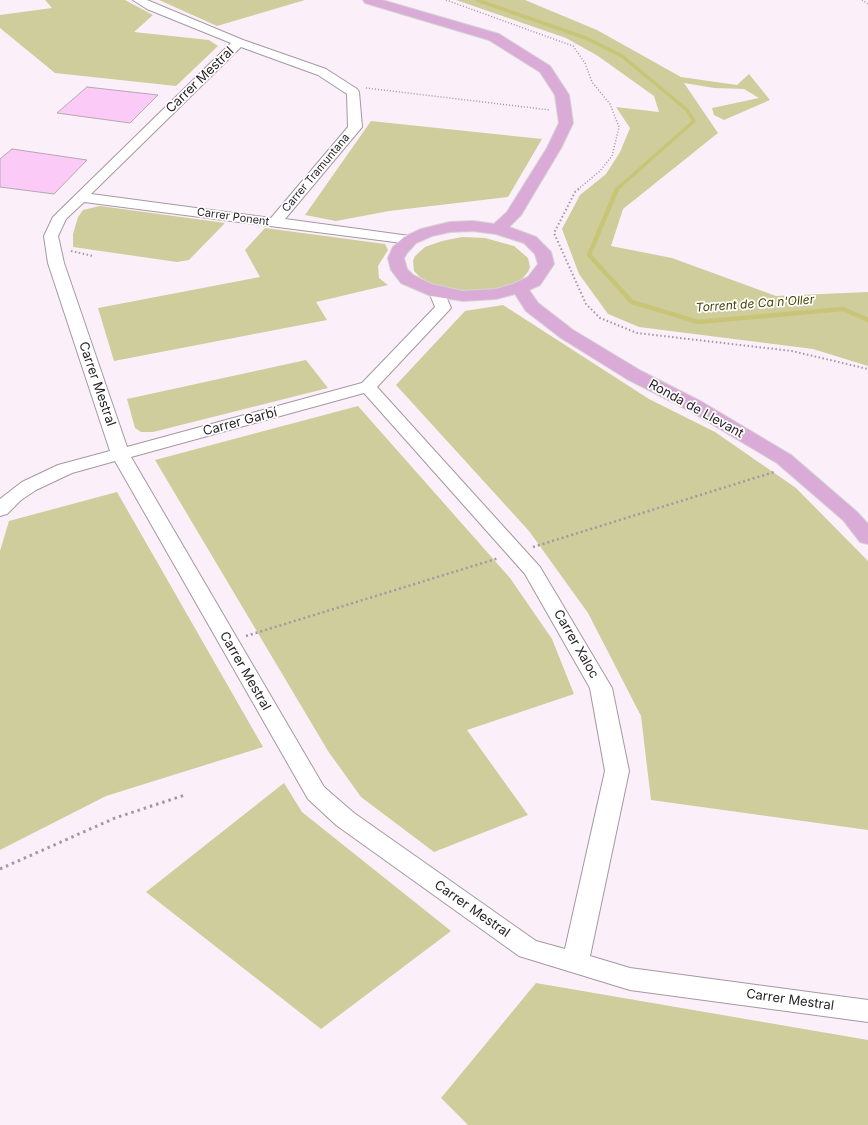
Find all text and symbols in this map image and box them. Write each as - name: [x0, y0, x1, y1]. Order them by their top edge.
- street label: Carrer Mestral: [163, 44, 237, 116]
- street label: Carrer Tramuntana: [279, 131, 353, 215]
- street label: Carrer Ponent: [196, 205, 270, 229]
- water label: Torrent de Ca n'Oller: [695, 293, 815, 315]
- street label: Carrer Mestral: [75, 340, 119, 428]
- street label: Ronda de Llevant: [646, 376, 746, 442]
- street label: Carrer Garbí: [201, 405, 279, 439]
- street label: Carrer Xaloc: [550, 607, 602, 681]
- street label: Carrer Mestral: [216, 629, 274, 713]
- street label: Carrer Mestral: [431, 877, 513, 941]
- street label: Carrer Mestral: [745, 986, 835, 1014]

